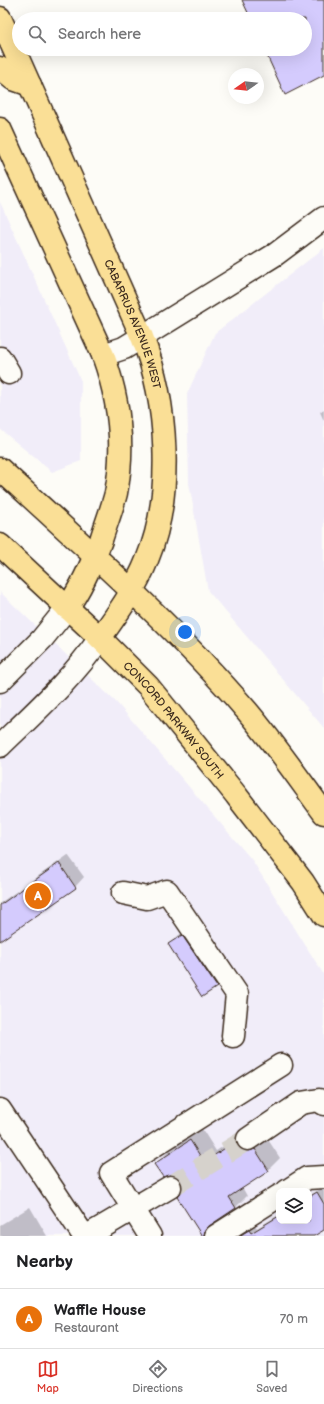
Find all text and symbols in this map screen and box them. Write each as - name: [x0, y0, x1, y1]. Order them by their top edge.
- search box: [12, 12, 312, 56]
- icon: search: [26, 23, 48, 45]
- text: Search here: [58, 25, 141, 44]
- north arrow: [228, 68, 264, 104]
- street label: CABARRUS AVENUE WEST: [101, 257, 163, 391]
- your location: [175, 622, 195, 642]
- street label: CONCORD PARKWAY SOUTH: [120, 659, 226, 782]
- pin: A: [25, 881, 51, 911]
- map controls: [276, 1188, 312, 1224]
- button: layers: [276, 1188, 312, 1224]
- text: Nearby: [16, 1252, 73, 1272]
- text: Waffle House: [54, 1301, 146, 1320]
- text: A: [25, 1311, 33, 1327]
- text: 70 m: [280, 1311, 308, 1327]
- text: Restaurant: [54, 1320, 119, 1336]
- tab: Map: [37, 1358, 59, 1395]
- tab: Directions: [132, 1358, 183, 1395]
- tab: Saved: [256, 1358, 287, 1395]

